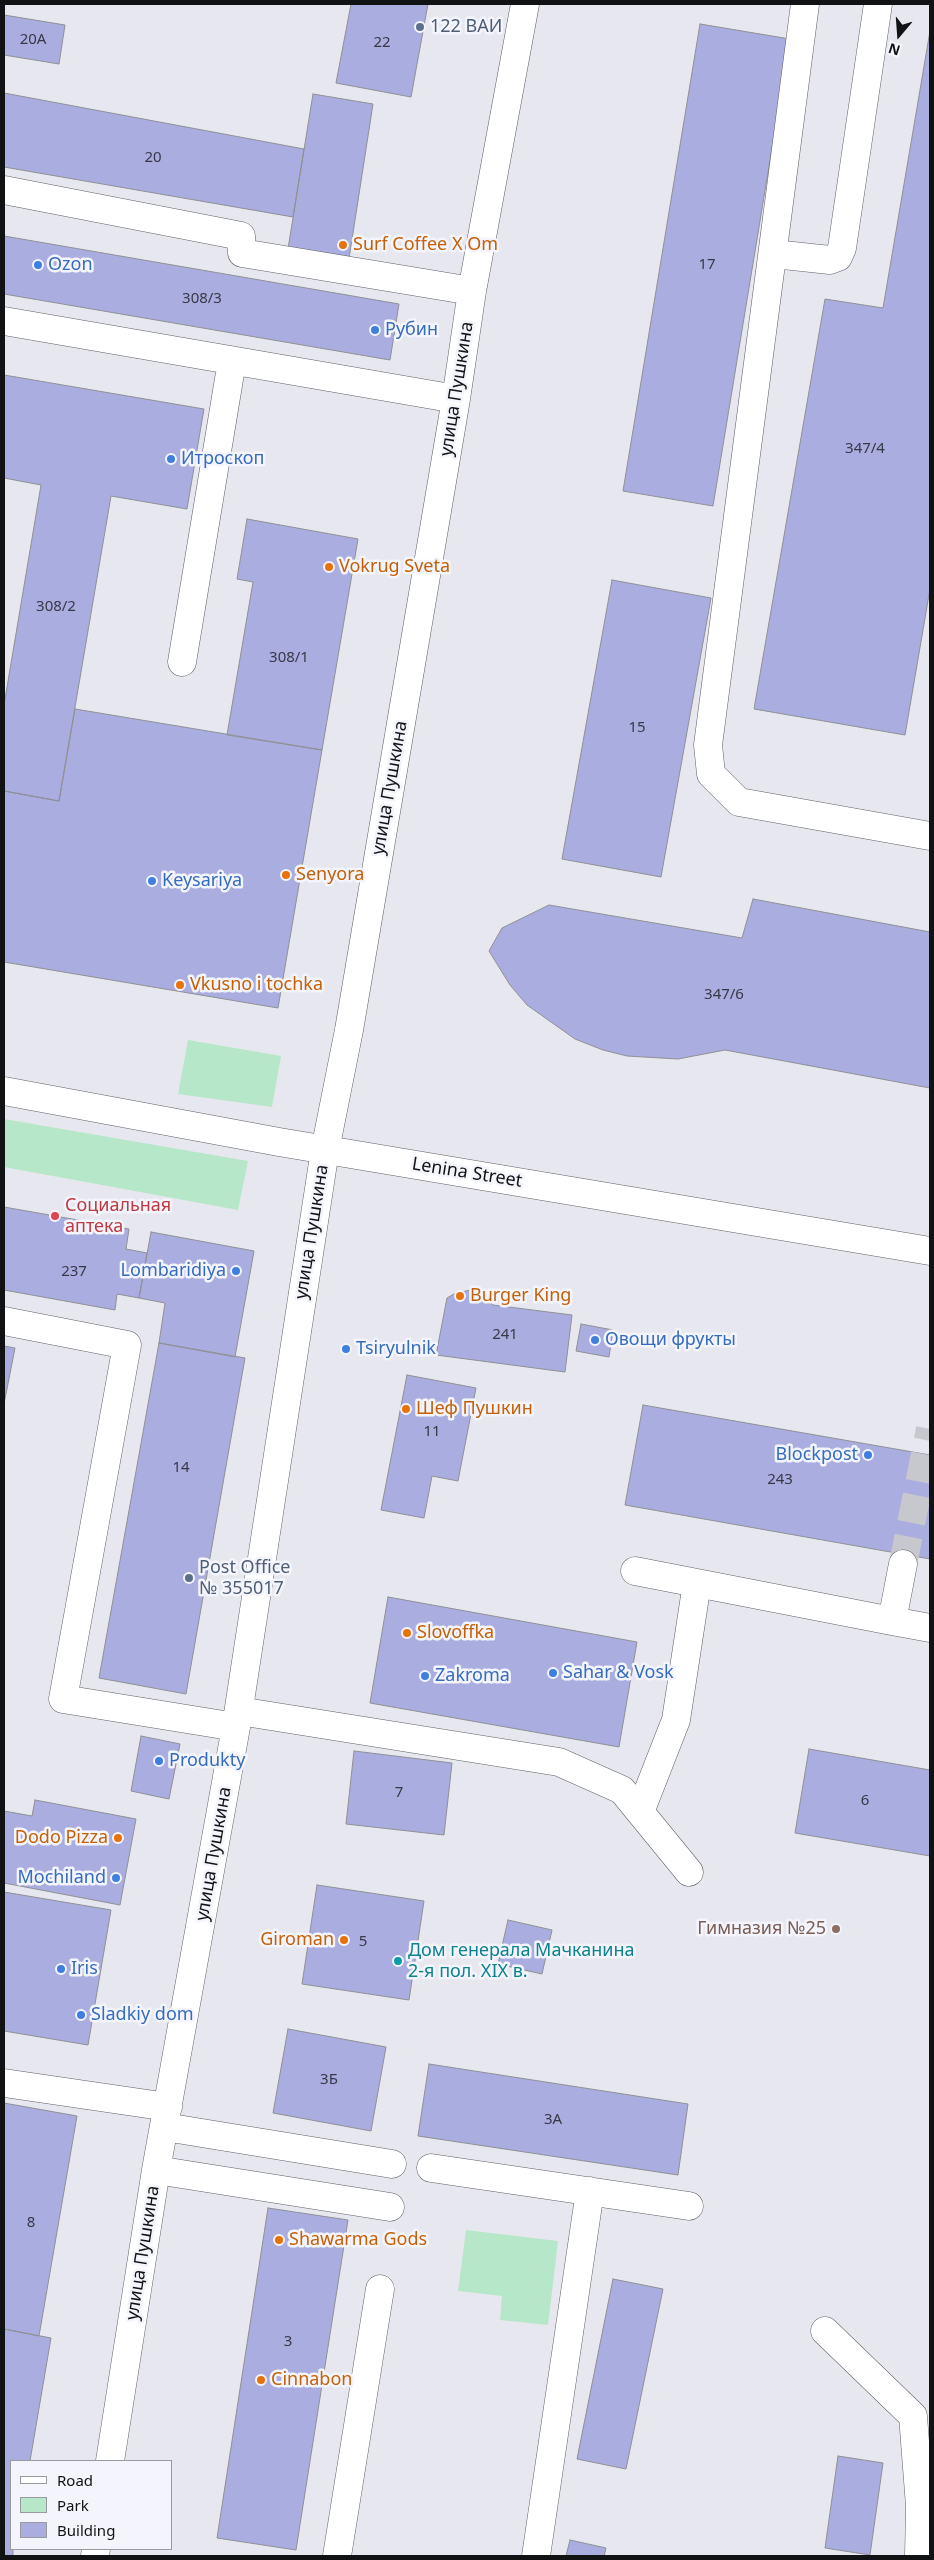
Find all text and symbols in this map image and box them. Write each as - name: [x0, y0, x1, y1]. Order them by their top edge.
- north arrow: [874, 10, 924, 60]
- place label: 122 ВАИ: [430, 16, 502, 38]
- marker: 122 ВАИ: [414, 21, 426, 33]
- house number: 20А: [20, 31, 46, 49]
- house number: 22: [373, 34, 391, 52]
- text: N: [886, 39, 903, 61]
- house number: 20: [144, 149, 162, 167]
- place label: Surf Coffee X Om: [353, 234, 498, 256]
- marker: Surf Coffee X Om: [337, 239, 349, 251]
- place label: Ozon: [48, 254, 93, 276]
- house number: 17: [698, 256, 716, 274]
- marker: Ozon: [32, 259, 44, 271]
- house number: 308/3: [182, 290, 222, 308]
- place label: Рубин: [385, 319, 438, 341]
- street label: улица Пушкина: [436, 320, 478, 458]
- marker: Рубин: [369, 324, 381, 336]
- house number: 347/4: [845, 440, 885, 458]
- place label: Итроскоп: [181, 448, 264, 470]
- marker: Итроскоп: [165, 453, 177, 465]
- place label: Vokrug Sveta: [339, 556, 450, 578]
- marker: Vokrug Sveta: [323, 561, 335, 573]
- house number: 308/2: [36, 598, 76, 616]
- house number: 308/1: [269, 649, 309, 667]
- street label: улица Пушкина: [368, 719, 412, 857]
- house number: 15: [628, 719, 646, 737]
- place label: Senyora: [296, 864, 364, 886]
- marker: Senyora: [280, 869, 292, 881]
- place label: Keysariya: [162, 870, 242, 892]
- marker: Keysariya: [146, 875, 158, 887]
- place label: Vkusno i tochka: [190, 974, 323, 996]
- marker: Vkusno i tochka: [174, 979, 186, 991]
- house number: 347/6: [704, 986, 744, 1004]
- street label: Lenina Street: [410, 1154, 524, 1192]
- street label: улица Пушкина: [291, 1163, 333, 1301]
- place label: Социальная аптека: [65, 1195, 171, 1238]
- marker: Социальная аптека: [49, 1210, 61, 1222]
- place label: Lombaridiya: [121, 1260, 226, 1282]
- house number: 237: [61, 1263, 87, 1281]
- marker: Lombaridiya: [230, 1265, 242, 1277]
- place label: Burger King: [470, 1285, 571, 1307]
- marker: Burger King: [454, 1290, 466, 1302]
- house number: 241: [492, 1326, 518, 1344]
- place label: Овощи фрукты: [605, 1329, 736, 1351]
- marker: Овощи фрукты: [589, 1334, 601, 1346]
- place label: Tsiryulnik: [356, 1338, 436, 1360]
- marker: Tsiryulnik: [340, 1343, 352, 1355]
- place label: Шеф Пушкин: [416, 1398, 533, 1420]
- marker: Шеф Пушкин: [400, 1403, 412, 1415]
- house number: 11: [423, 1423, 441, 1441]
- place label: Blockpost: [775, 1444, 858, 1466]
- marker: Blockpost: [862, 1449, 874, 1461]
- house number: 14: [172, 1459, 190, 1477]
- house number: 243: [767, 1471, 793, 1489]
- place label: Post Office № 355017: [199, 1557, 290, 1600]
- marker: Post Office № 355017: [183, 1572, 195, 1584]
- place label: Slovoffka: [417, 1622, 494, 1644]
- marker: Slovoffka: [401, 1627, 413, 1639]
- place label: Sahar & Vosk: [563, 1662, 674, 1684]
- place label: Zakroma: [435, 1665, 510, 1687]
- marker: Sahar & Vosk: [547, 1667, 559, 1679]
- marker: Zakroma: [419, 1670, 431, 1682]
- place label: Produkty: [169, 1750, 245, 1772]
- marker: Produkty: [153, 1755, 165, 1767]
- house number: 7: [395, 1784, 403, 1802]
- street label: улица Пушкина: [192, 1785, 236, 1923]
- house number: 6: [861, 1792, 869, 1810]
- place label: Dodo Pizza: [15, 1827, 108, 1849]
- marker: Dodo Pizza: [112, 1832, 124, 1844]
- place label: Mochiland: [17, 1867, 106, 1889]
- marker: Mochiland: [110, 1872, 122, 1884]
- place label: Гимназия №25: [697, 1918, 826, 1940]
- marker: Гимназия №25: [830, 1923, 842, 1935]
- place label: Giroman: [260, 1929, 334, 1951]
- house number: 5: [359, 1933, 367, 1951]
- marker: Giroman: [338, 1934, 350, 1946]
- place label: Дом генерала Мачканина 2-я пол. XIX в.: [408, 1940, 635, 1982]
- marker: Дом генерала Мачканина 2-я пол. XIX в.: [392, 1955, 404, 1967]
- place label: Iris: [71, 1958, 98, 1980]
- marker: Iris: [55, 1963, 67, 1975]
- place label: Sladkiy dom: [91, 2004, 194, 2026]
- marker: Sladkiy dom: [75, 2009, 87, 2021]
- house number: 3Б: [320, 2071, 338, 2089]
- house number: 3А: [544, 2111, 562, 2129]
- street label: улица Пушкина: [122, 2184, 164, 2322]
- house number: 8: [27, 2214, 35, 2232]
- place label: Shawarma Gods: [289, 2229, 427, 2251]
- marker: Shawarma Gods: [273, 2234, 285, 2246]
- house number: 3: [284, 2333, 292, 2351]
- place label: Cinnabon: [271, 2369, 352, 2391]
- marker: Cinnabon: [255, 2374, 267, 2386]
- legend: [10, 2460, 172, 2550]
- text: Road: [57, 2470, 93, 2490]
- text: Park: [57, 2495, 89, 2515]
- text: Building: [57, 2520, 115, 2540]

